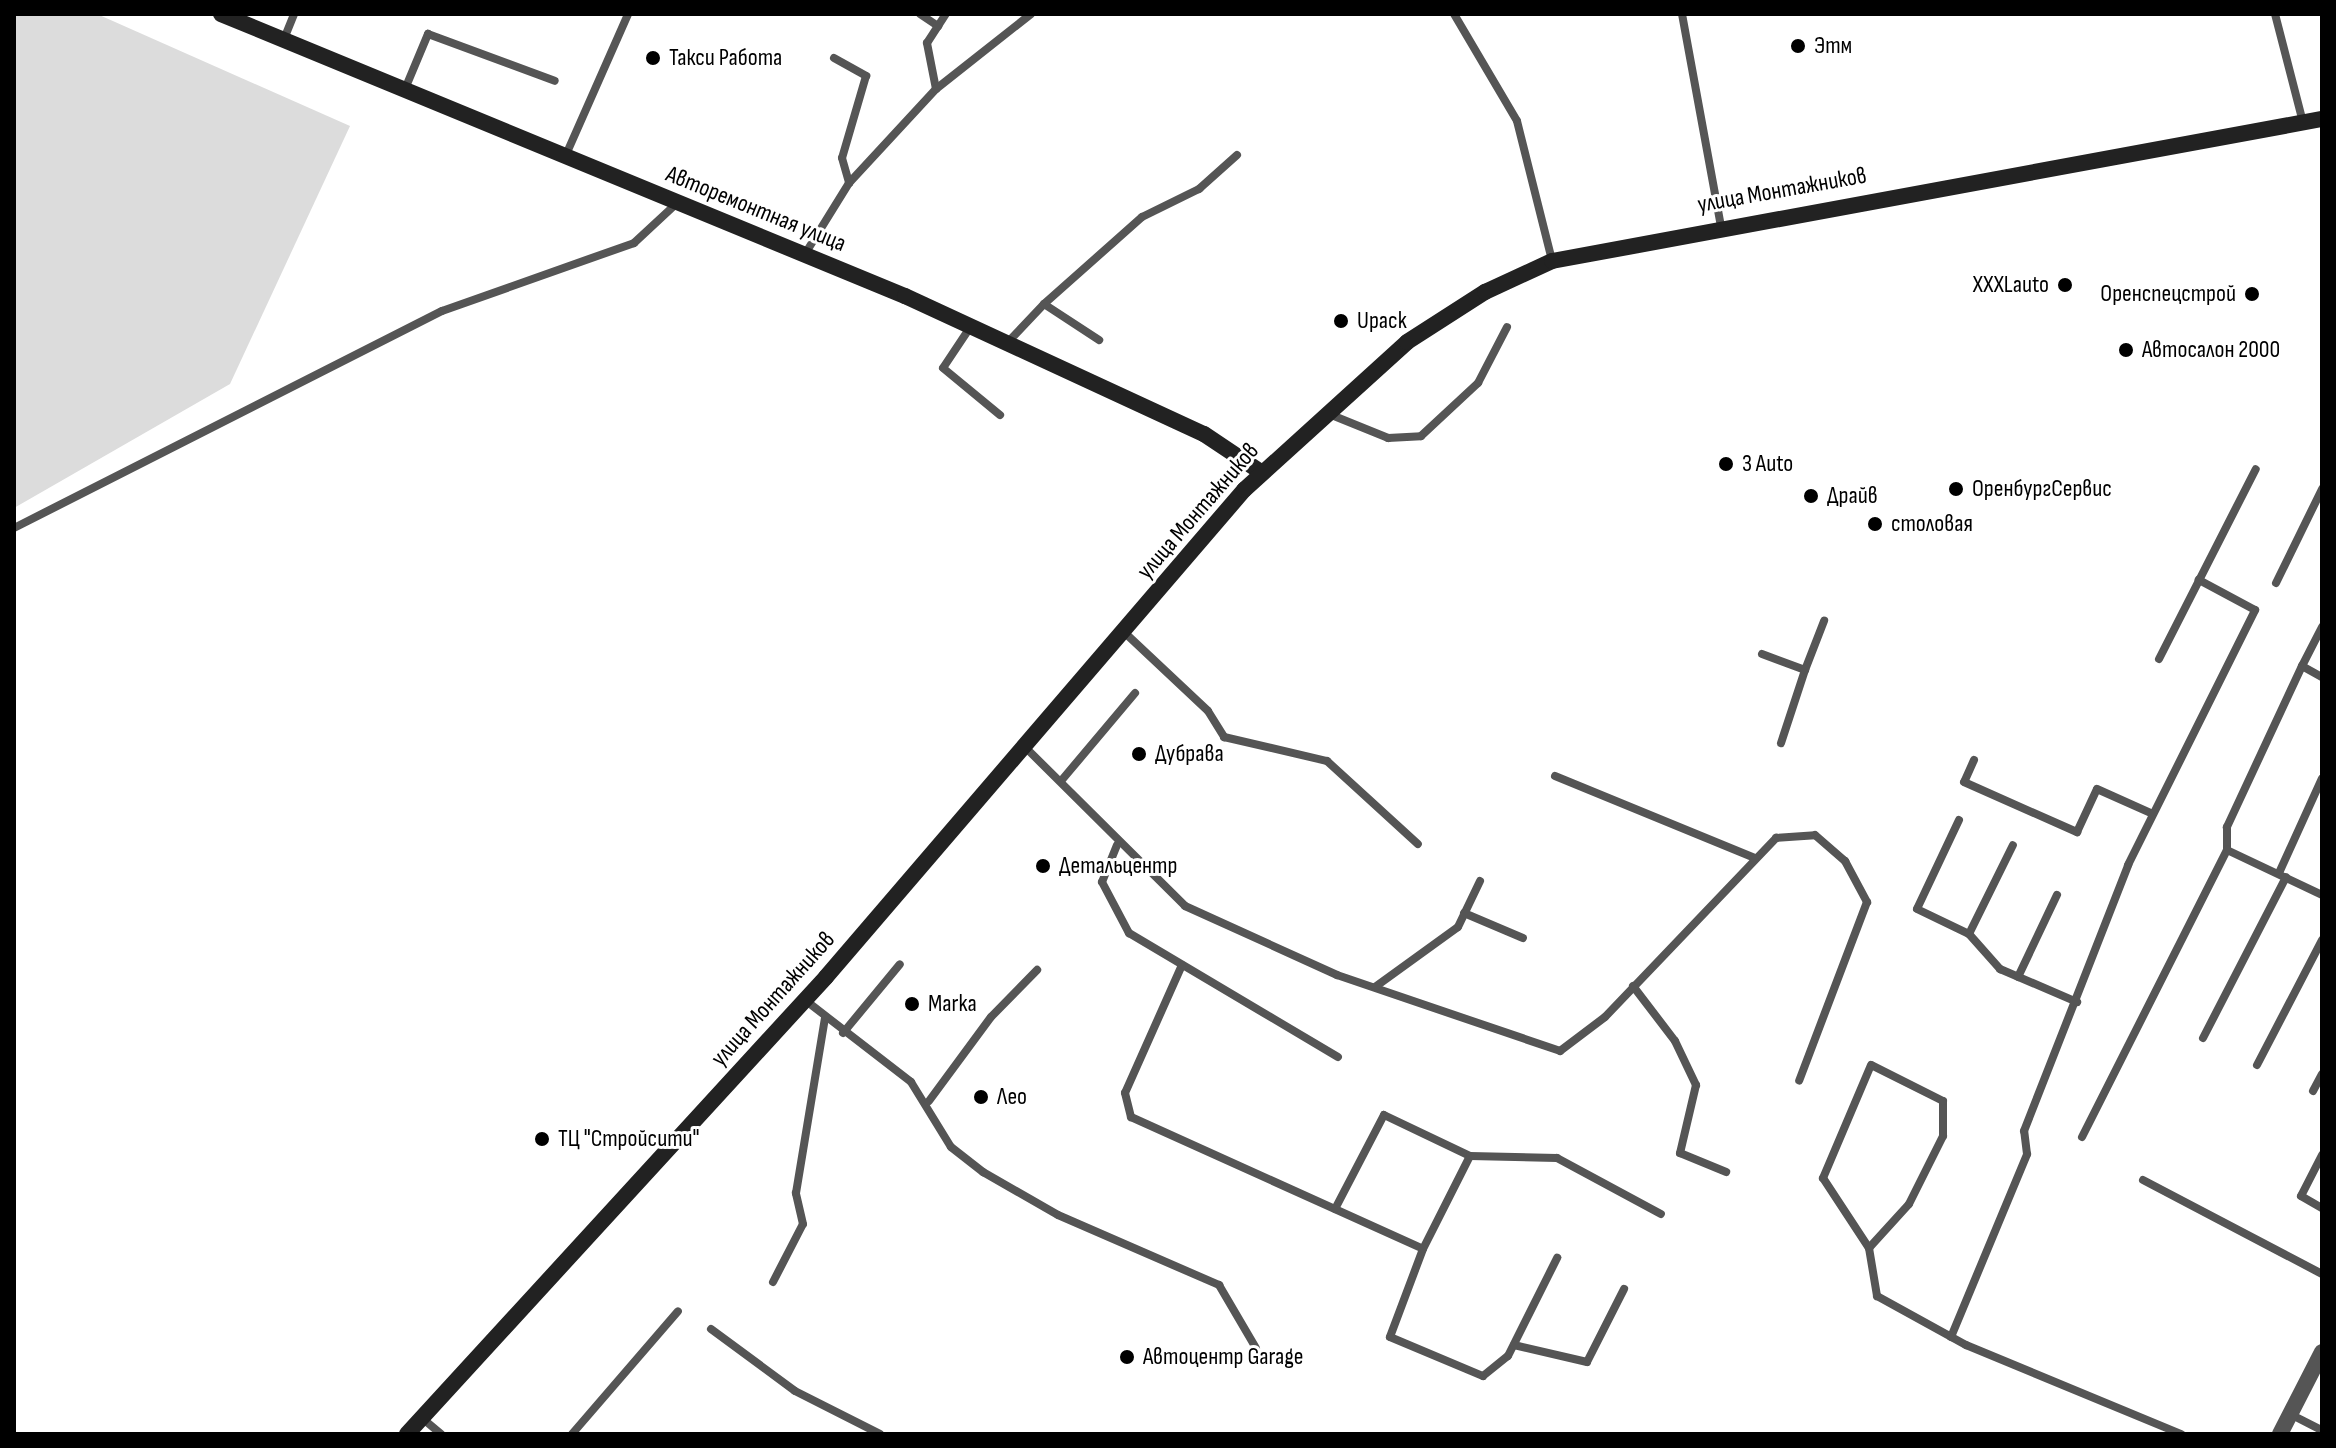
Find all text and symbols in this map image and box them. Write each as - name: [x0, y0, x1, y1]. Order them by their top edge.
- place label: Этм: [1814, 32, 1852, 60]
- marker: Этм: [1789, 37, 1807, 55]
- place label: Такси Работа: [669, 44, 782, 72]
- marker: Такси Работа: [644, 49, 662, 67]
- street label: Авторемонтная улица: [662, 160, 850, 258]
- street label: улица Монтажников: [1695, 161, 1869, 219]
- place label: XXXLauto: [1973, 271, 2049, 299]
- marker: XXXLauto: [2056, 276, 2074, 294]
- place label: Оренспецстрой: [2100, 280, 2236, 308]
- marker: Оренспецстрой: [2243, 285, 2261, 303]
- place label: Upack: [1357, 307, 1407, 335]
- marker: Upack: [1332, 312, 1350, 330]
- place label: Автосалон 2000: [2142, 336, 2280, 364]
- marker: Автосалон 2000: [2117, 341, 2135, 359]
- street label: улица Монтажников: [1131, 437, 1265, 585]
- place label: 3 Auto: [1742, 450, 1793, 478]
- marker: 3 Auto: [1717, 455, 1735, 473]
- place label: ОренбургСервис: [1972, 475, 2112, 503]
- marker: ОренбургСервис: [1947, 480, 1965, 498]
- place label: Драйв: [1827, 482, 1878, 510]
- marker: Драйв: [1802, 487, 1820, 505]
- place label: столовая: [1891, 510, 1973, 538]
- marker: столовая: [1866, 515, 1884, 533]
- place label: Дубрава: [1155, 740, 1224, 768]
- marker: Дубрава: [1130, 745, 1148, 763]
- place label: Детальцентр: [1059, 852, 1177, 880]
- marker: Детальцентр: [1034, 857, 1052, 875]
- street label: улица Монтажников: [705, 926, 841, 1072]
- place label: Marka: [928, 990, 977, 1018]
- marker: Marka: [903, 995, 921, 1013]
- place label: Лео: [997, 1083, 1027, 1111]
- marker: Лео: [972, 1088, 990, 1106]
- place label: ТЦ "Стройсити": [558, 1125, 700, 1153]
- marker: ТЦ "Стройсити": [533, 1130, 551, 1148]
- place label: Автоцентр Garage: [1143, 1343, 1303, 1371]
- marker: Автоцентр Garage: [1118, 1348, 1136, 1366]

